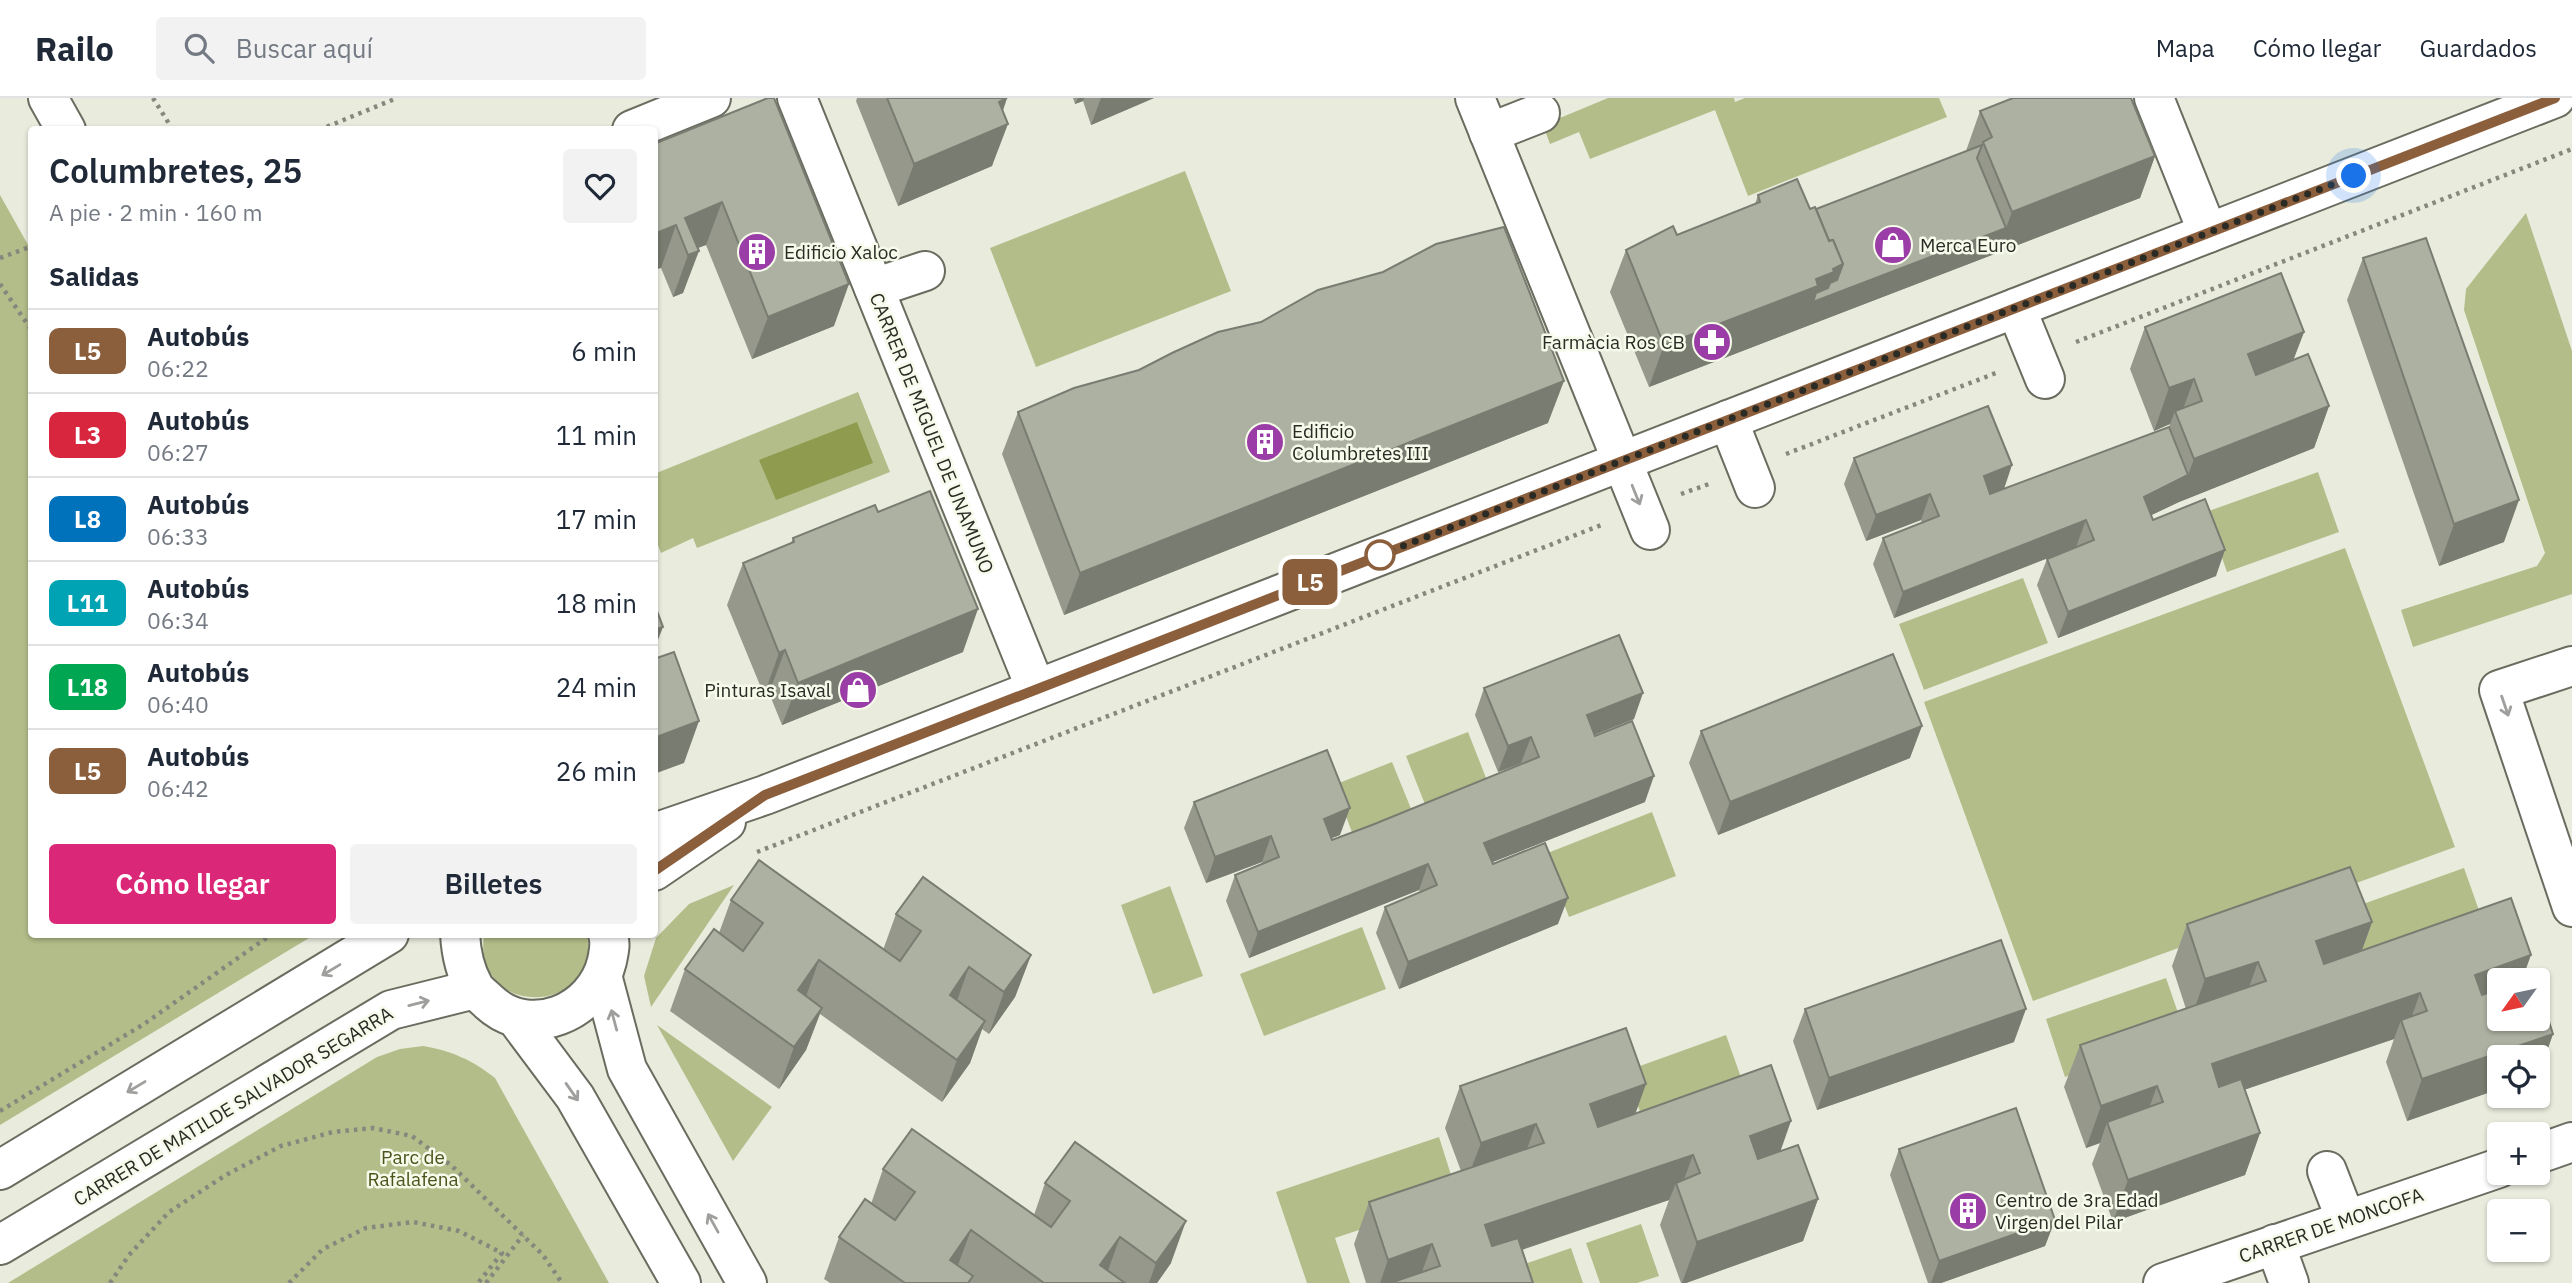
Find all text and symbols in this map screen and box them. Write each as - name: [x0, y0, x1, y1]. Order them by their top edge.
- search box: [156, 17, 646, 80]
- text: Railo: [35, 27, 114, 70]
- icon: search: [180, 29, 218, 67]
- text: Buscar aquí: [236, 31, 373, 65]
- text: Mapa: [2156, 32, 2215, 64]
- text: Cómo llegar: [2253, 32, 2381, 64]
- text: Guardados: [2419, 32, 2537, 64]
- text: Columbretes, 25: [49, 149, 302, 192]
- button: heart: [563, 149, 637, 223]
- your location: [2336, 158, 2371, 193]
- text: A pie · 2 min · 160 m: [49, 197, 263, 227]
- shop icon: Merca Euro: [1872, 224, 1914, 266]
- building icon: Edificio Xaloc: [736, 231, 778, 273]
- place label: Merca Euro: [1920, 233, 2016, 257]
- place label: Edificio Xaloc: [784, 240, 898, 264]
- text: Salidas: [49, 259, 139, 293]
- street label: CARRER DE MIGUEL DE UNAMUNO: [865, 289, 999, 577]
- text: Autobús: [147, 319, 249, 353]
- pharmacy icon: Farmàcia Ros CB: [1691, 321, 1733, 363]
- place label: Farmàcia Ros CB: [1542, 330, 1685, 354]
- text: 6 min: [571, 334, 637, 368]
- text: L5: [74, 335, 101, 367]
- text: 06:22: [147, 353, 209, 383]
- text: Autobús: [147, 403, 249, 437]
- text: 11 min: [556, 418, 637, 452]
- text: L3: [74, 419, 101, 451]
- place label: Edificio Columbretes III: [1292, 419, 1429, 465]
- building icon: Edificio Columbretes III: [1244, 421, 1286, 463]
- text: 06:27: [147, 437, 209, 467]
- one-way arrow: [1630, 484, 1643, 506]
- text: Autobús: [147, 487, 249, 521]
- text: 17 min: [556, 502, 637, 536]
- text: L8: [74, 503, 101, 535]
- text: 06:33: [147, 521, 209, 551]
- unlabelled marker: [1365, 540, 1395, 570]
- line badge: L5: [1278, 559, 1342, 605]
- text: L5: [1296, 566, 1324, 598]
- text: Autobús: [147, 571, 249, 605]
- text: 18 min: [556, 586, 637, 620]
- text: L11: [67, 587, 108, 619]
- text: 06:34: [147, 605, 209, 635]
- text: Autobús: [147, 655, 249, 689]
- shop icon: Pinturas Isaval: [837, 669, 879, 711]
- text: 24 min: [556, 670, 637, 704]
- text: L18: [67, 671, 108, 703]
- place label: Pinturas Isaval: [704, 678, 831, 702]
- text: 06:40: [147, 689, 209, 719]
- one-way arrow: [2500, 694, 2512, 716]
- text: Autobús: [147, 739, 249, 773]
- text: 26 min: [556, 754, 637, 788]
- text: L5: [74, 755, 101, 787]
- text: 06:42: [147, 773, 209, 803]
- button: Cómo llegar: [49, 844, 336, 924]
- button: Billetes: [350, 844, 637, 924]
- one-way arrow: [321, 963, 341, 977]
- north arrow: [2487, 968, 2550, 1031]
- map controls: [2487, 968, 2550, 1262]
- one-way arrow: [407, 996, 430, 1009]
- street label: CARRER DE MATILDE SALVADOR SEGARRA: [69, 1001, 397, 1211]
- one-way arrow: [607, 1009, 620, 1032]
- button: locate: [2487, 1045, 2550, 1108]
- one-way arrow: [126, 1081, 146, 1095]
- one-way arrow: [565, 1082, 579, 1101]
- button: +: [2487, 1122, 2550, 1185]
- park label: Parc de Rafalafena: [367, 1145, 459, 1191]
- street label: CARRER DE MONCOFA: [2236, 1182, 2426, 1268]
- place label: Centro de 3ra Edad Virgen del Pilar: [1995, 1188, 2159, 1234]
- building icon: Centro de 3ra Edad Virgen del Pilar: [1947, 1190, 1989, 1232]
- button: −: [2487, 1199, 2550, 1262]
- one-way arrow: [706, 1214, 720, 1234]

